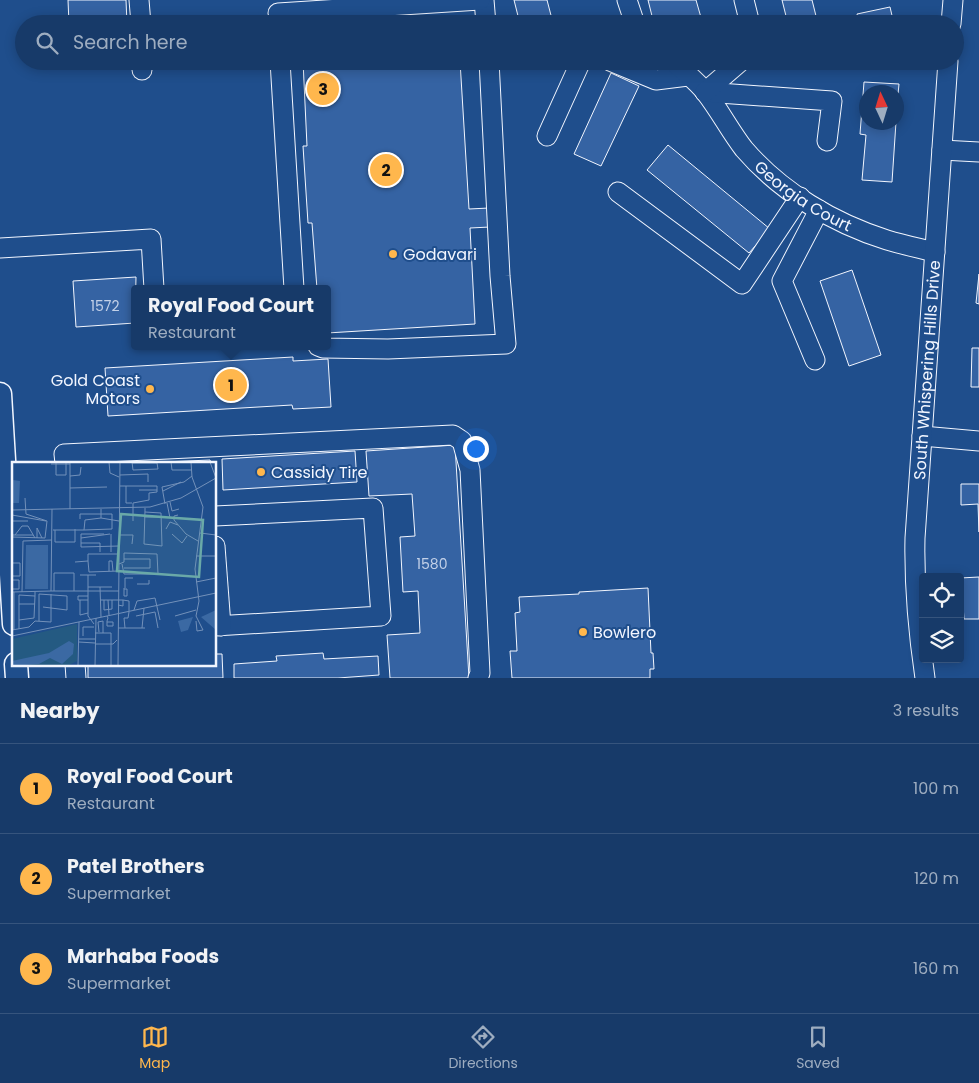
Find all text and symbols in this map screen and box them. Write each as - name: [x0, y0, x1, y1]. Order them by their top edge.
- search box: [15, 15, 964, 70]
- icon: search: [33, 29, 61, 57]
- text: Search here: [73, 29, 187, 56]
- pin: 3: [307, 70, 339, 108]
- north arrow: [859, 85, 904, 130]
- pin: 2: [370, 151, 402, 189]
- street label: Georgia Court: [749, 155, 856, 237]
- place label: Godavari: [403, 243, 477, 266]
- marker: Godavari: [387, 248, 399, 260]
- street label: South Whispering Hills Drive: [908, 259, 946, 481]
- popup: [131, 285, 331, 350]
- text: Royal Food Court: [148, 292, 314, 319]
- house number: 1572: [91, 296, 119, 316]
- text: Restaurant: [148, 321, 236, 344]
- pin: 1: [215, 366, 247, 404]
- place label: Gold Coast Motors: [51, 369, 140, 410]
- marker: Gold Coast Motors: [144, 383, 156, 395]
- your location: [463, 436, 489, 462]
- place label: Cassidy Tire: [271, 461, 367, 484]
- inset map: [12, 462, 216, 666]
- marker: Cassidy Tire: [255, 466, 267, 478]
- house number: 1580: [417, 554, 447, 574]
- map controls: [919, 573, 964, 663]
- button: locate: [919, 573, 964, 618]
- button: layers: [919, 618, 964, 663]
- place label: Bowlero: [593, 621, 656, 644]
- marker: Bowlero: [577, 626, 589, 638]
- text: Nearby: [20, 696, 100, 725]
- text: 3 results: [893, 699, 959, 722]
- text: Royal Food Court: [67, 763, 233, 790]
- text: 1: [33, 777, 39, 800]
- text: 100 m: [913, 777, 959, 800]
- text: Restaurant: [67, 792, 155, 815]
- text: Patel Brothers: [67, 853, 205, 880]
- text: 2: [31, 867, 41, 890]
- text: 120 m: [914, 867, 959, 890]
- text: Supermarket: [67, 882, 171, 905]
- text: Marhaba Foods: [67, 943, 219, 970]
- text: 3: [31, 957, 41, 980]
- text: 160 m: [913, 957, 959, 980]
- text: Supermarket: [67, 972, 171, 995]
- tab: Map: [139, 1023, 170, 1074]
- tab: Directions: [448, 1023, 518, 1074]
- tab: Saved: [796, 1023, 840, 1074]

